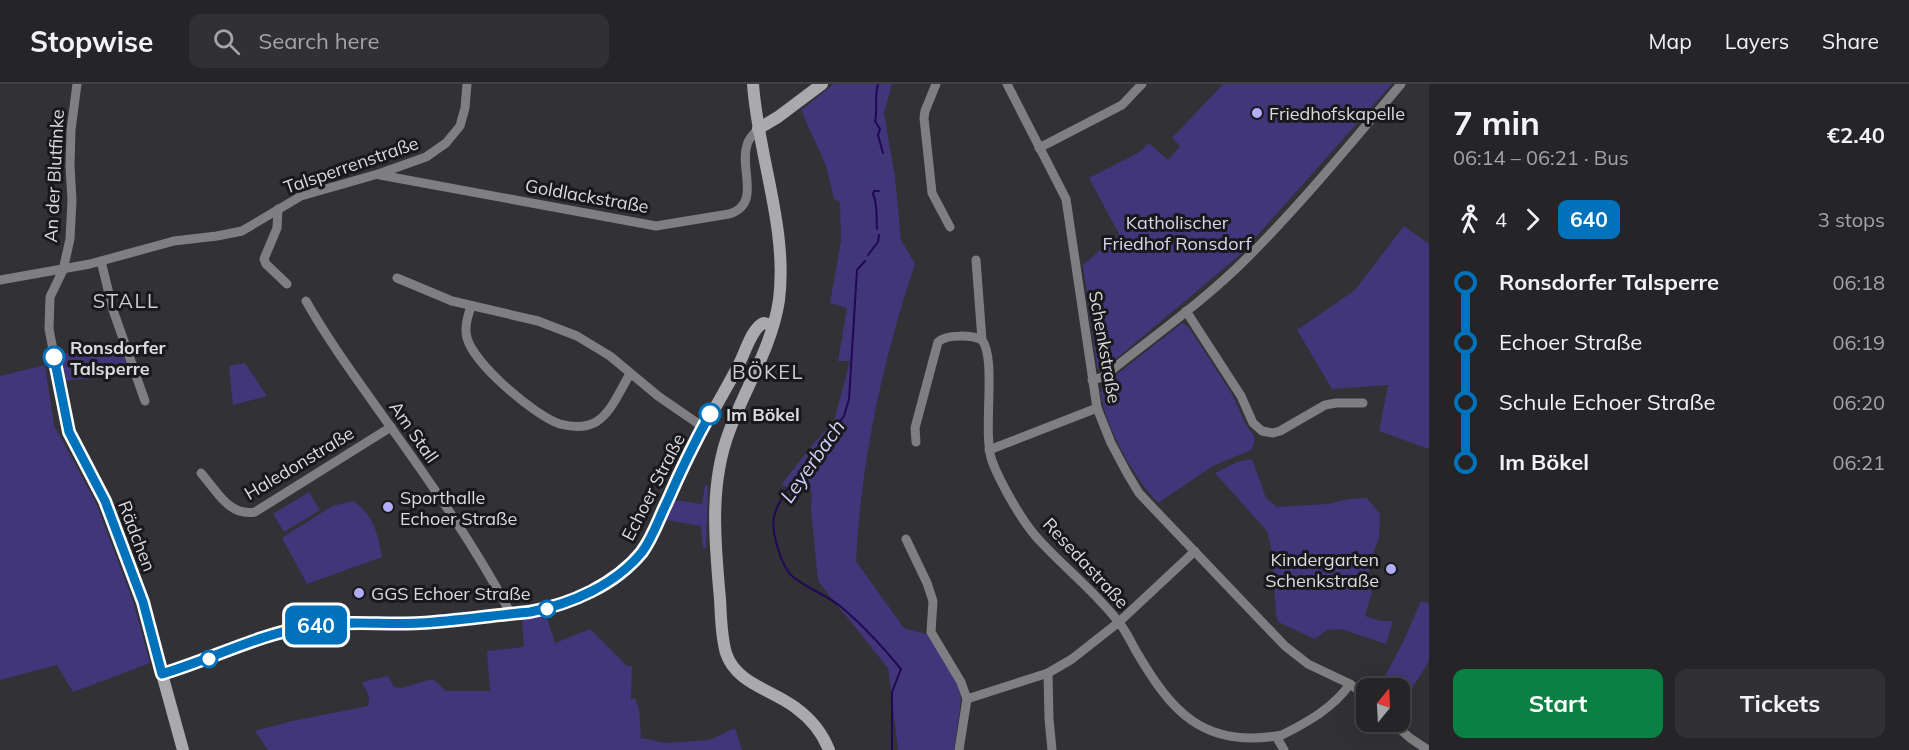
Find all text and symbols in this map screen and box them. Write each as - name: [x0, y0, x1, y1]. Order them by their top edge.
- search box: [189, 14, 609, 68]
- text: Stopwise: [30, 24, 153, 59]
- icon: search: [210, 25, 243, 58]
- text: Search here: [258, 27, 379, 55]
- text: Map: [1649, 28, 1692, 54]
- text: Layers: [1725, 28, 1789, 54]
- text: Share: [1822, 28, 1879, 54]
- place label: Friedhofskapelle: [1269, 102, 1405, 125]
- text: 7 min: [1453, 102, 1540, 143]
- marker: Friedhofskapelle: [1250, 106, 1264, 120]
- street label: An der Blutfinke: [39, 109, 69, 243]
- text: €2.40: [1827, 121, 1885, 149]
- street label: Talsperrenstraße: [281, 131, 421, 199]
- text: 06:14 – 06:21 · Bus: [1453, 145, 1629, 170]
- street label: Goldlackstraße: [523, 174, 651, 218]
- icon: walk: [1453, 203, 1486, 236]
- icon: forward: [1516, 203, 1549, 236]
- text: 640: [1570, 206, 1608, 232]
- text: 4: [1495, 207, 1507, 232]
- text: 3 stops: [1818, 207, 1885, 232]
- park label: Katholischer Friedhof Ronsdorf: [1102, 211, 1252, 255]
- text: Ronsdorfer Talsperre: [1499, 268, 1719, 296]
- text: 06:18: [1832, 270, 1885, 295]
- district label: STALL: [93, 288, 159, 313]
- street label: Schenkstraße: [1084, 289, 1126, 405]
- text: Echoer Straße: [1499, 328, 1642, 356]
- text: 06:19: [1832, 330, 1885, 355]
- place label: Ronsdorfer Talsperre: [70, 336, 167, 380]
- marker: Ronsdorfer Talsperre: [43, 346, 65, 368]
- district label: BÖKEL: [732, 359, 804, 384]
- text: Schule Echoer Straße: [1499, 388, 1715, 416]
- text: 06:20: [1832, 390, 1885, 415]
- street label: Am Stall: [384, 396, 444, 468]
- marker: Im Bökel: [699, 403, 721, 425]
- place label: Im Bökel: [726, 403, 800, 426]
- water label: Leyerbach: [774, 415, 850, 507]
- street label: Haledonstraße: [240, 421, 358, 505]
- street label: Echoer Straße: [616, 430, 690, 544]
- text: Im Bökel: [1499, 448, 1589, 476]
- text: 06:21: [1832, 450, 1885, 475]
- place label: Sporthalle Echoer Straße: [400, 486, 517, 530]
- street label: Rädchen: [113, 497, 161, 575]
- marker: Sporthalle Echoer Straße: [381, 500, 395, 514]
- street label: Resedastraße: [1038, 513, 1134, 613]
- place label: Kindergarten Schenkstraße: [1265, 548, 1379, 592]
- marker: Kindergarten Schenkstraße: [1384, 562, 1398, 576]
- place label: GGS Echoer Straße: [371, 582, 530, 605]
- marker: GGS Echoer Straße: [352, 586, 366, 600]
- unlabelled marker: [538, 600, 556, 618]
- line badge: 640: [282, 606, 350, 644]
- text: 640: [297, 612, 335, 638]
- unlabelled marker: [200, 650, 218, 668]
- button: Start: [1453, 669, 1663, 738]
- button: Tickets: [1675, 669, 1885, 738]
- north arrow: [1356, 678, 1410, 732]
- map controls: [1356, 678, 1410, 732]

